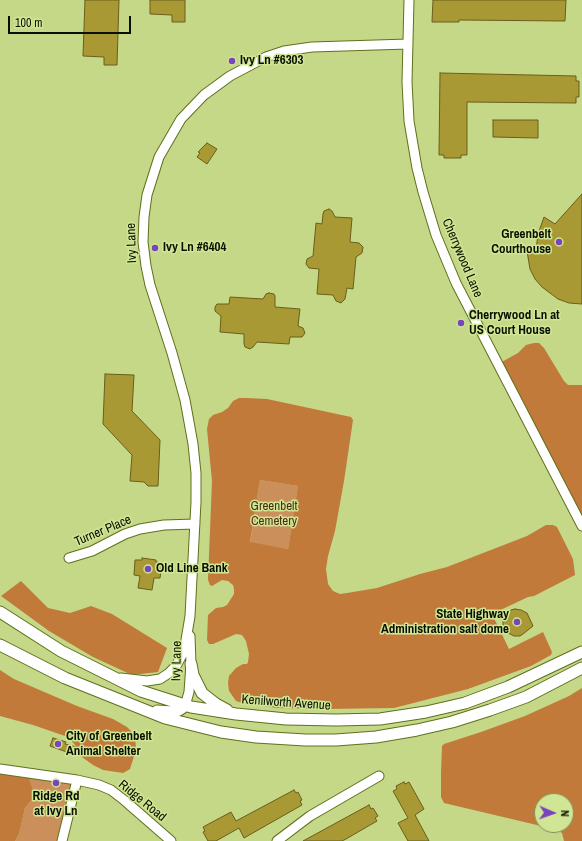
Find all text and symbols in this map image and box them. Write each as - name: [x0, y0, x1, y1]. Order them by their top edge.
- scale bar: [10, 8, 133, 34]
- text: 100 m: [15, 15, 42, 31]
- place label: Ivy Ln #6303: [240, 53, 303, 69]
- marker: Ivy Ln #6303: [227, 56, 237, 66]
- street label: Cherrywood Lane: [438, 216, 486, 300]
- street label: Ivy Lane: [124, 223, 140, 263]
- place label: Greenbelt Courthouse: [491, 227, 551, 258]
- marker: Greenbelt Courthouse: [554, 237, 564, 247]
- place label: Ivy Ln #6404: [163, 240, 226, 256]
- marker: Ivy Ln #6404: [150, 243, 160, 253]
- place label: Cherrywood Ln at US Court House: [469, 308, 560, 339]
- marker: Cherrywood Ln at US Court House: [456, 318, 466, 328]
- park label: Greenbelt Cemetery: [251, 499, 297, 530]
- street label: Turner Place: [72, 512, 134, 550]
- place label: Old Line Bank: [156, 561, 228, 577]
- marker: Old Line Bank: [143, 564, 153, 574]
- place label: State Highway Administration salt dome: [381, 607, 509, 638]
- marker: State Highway Administration salt dome: [512, 617, 522, 627]
- street label: Ivy Lane: [169, 641, 185, 681]
- street label: Kenilworth Avenue: [241, 692, 331, 714]
- place label: City of Greenbelt Animal Shelter: [66, 729, 152, 760]
- marker: City of Greenbelt Animal Shelter: [53, 739, 63, 749]
- street label: Ridge Road: [115, 777, 169, 825]
- marker: Ridge Rd at Ivy Ln: [51, 778, 61, 788]
- place label: Ridge Rd at Ivy Ln: [33, 789, 79, 820]
- north arrow: [534, 793, 574, 833]
- text: N: [558, 810, 572, 817]

